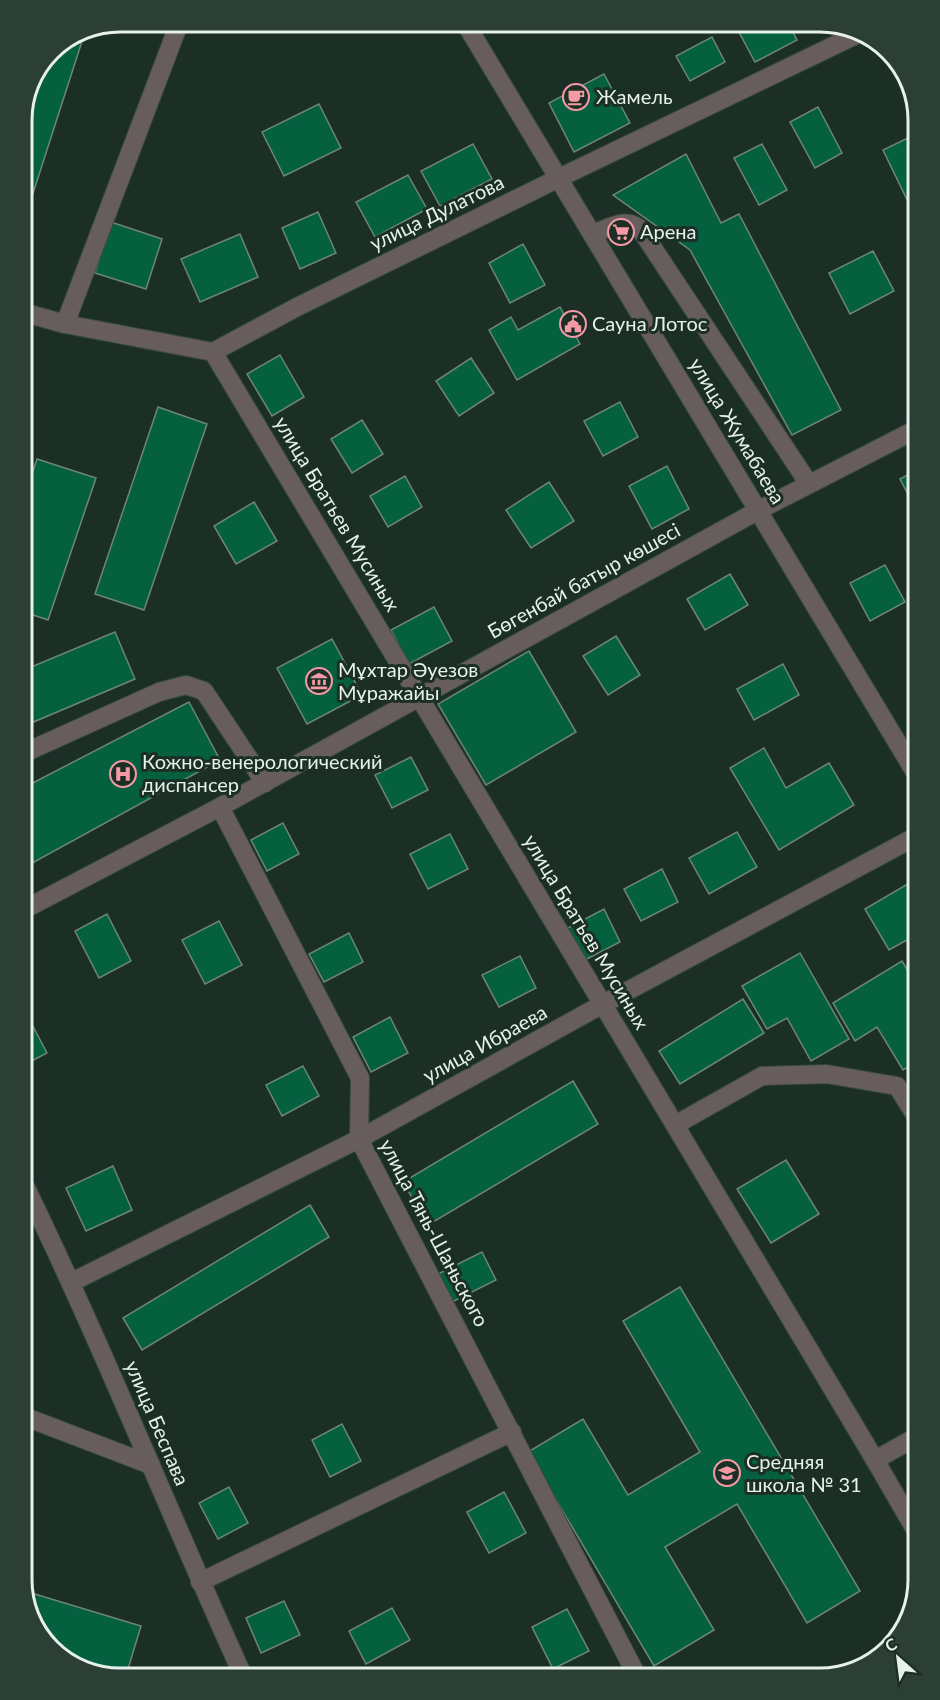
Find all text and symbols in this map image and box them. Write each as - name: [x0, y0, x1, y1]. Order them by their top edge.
- cafe icon: Жамель: [561, 82, 591, 112]
- place label: Жамель: [596, 84, 673, 108]
- street label: улица Дулатова: [366, 169, 508, 255]
- supermarket icon: Арена: [606, 217, 636, 247]
- place label: Арена: [640, 219, 696, 243]
- public building icon: Сауна Лотос: [558, 309, 588, 339]
- place label: Сауна Лотос: [592, 311, 708, 335]
- street label: улица Жумабаева: [685, 353, 791, 508]
- street label: улица Братьев Мусиных: [270, 412, 406, 615]
- street label: Бөгенбай батыр көшесі: [483, 517, 684, 643]
- place label: Мұхтар Әуезов Мұражайы: [338, 657, 478, 704]
- museum icon: Мұхтар Әуезов Мұражайы: [304, 666, 334, 696]
- place label: Кожно-венерологический диспансер: [142, 749, 383, 796]
- hospital icon: Кожно-венерологический диспансер: [108, 759, 138, 789]
- street label: улица Братьев Мусиных: [519, 830, 655, 1033]
- street label: улица Ибраева: [418, 999, 551, 1087]
- street label: улица Тянь-Шаньского: [375, 1135, 495, 1330]
- street label: улица Беспава: [121, 1357, 195, 1489]
- place label: Средняя школа № 31: [746, 1449, 862, 1496]
- school or university icon: Средняя школа № 31: [712, 1458, 742, 1488]
- north arrow: [868, 1628, 928, 1688]
- text: С: [882, 1633, 900, 1655]

